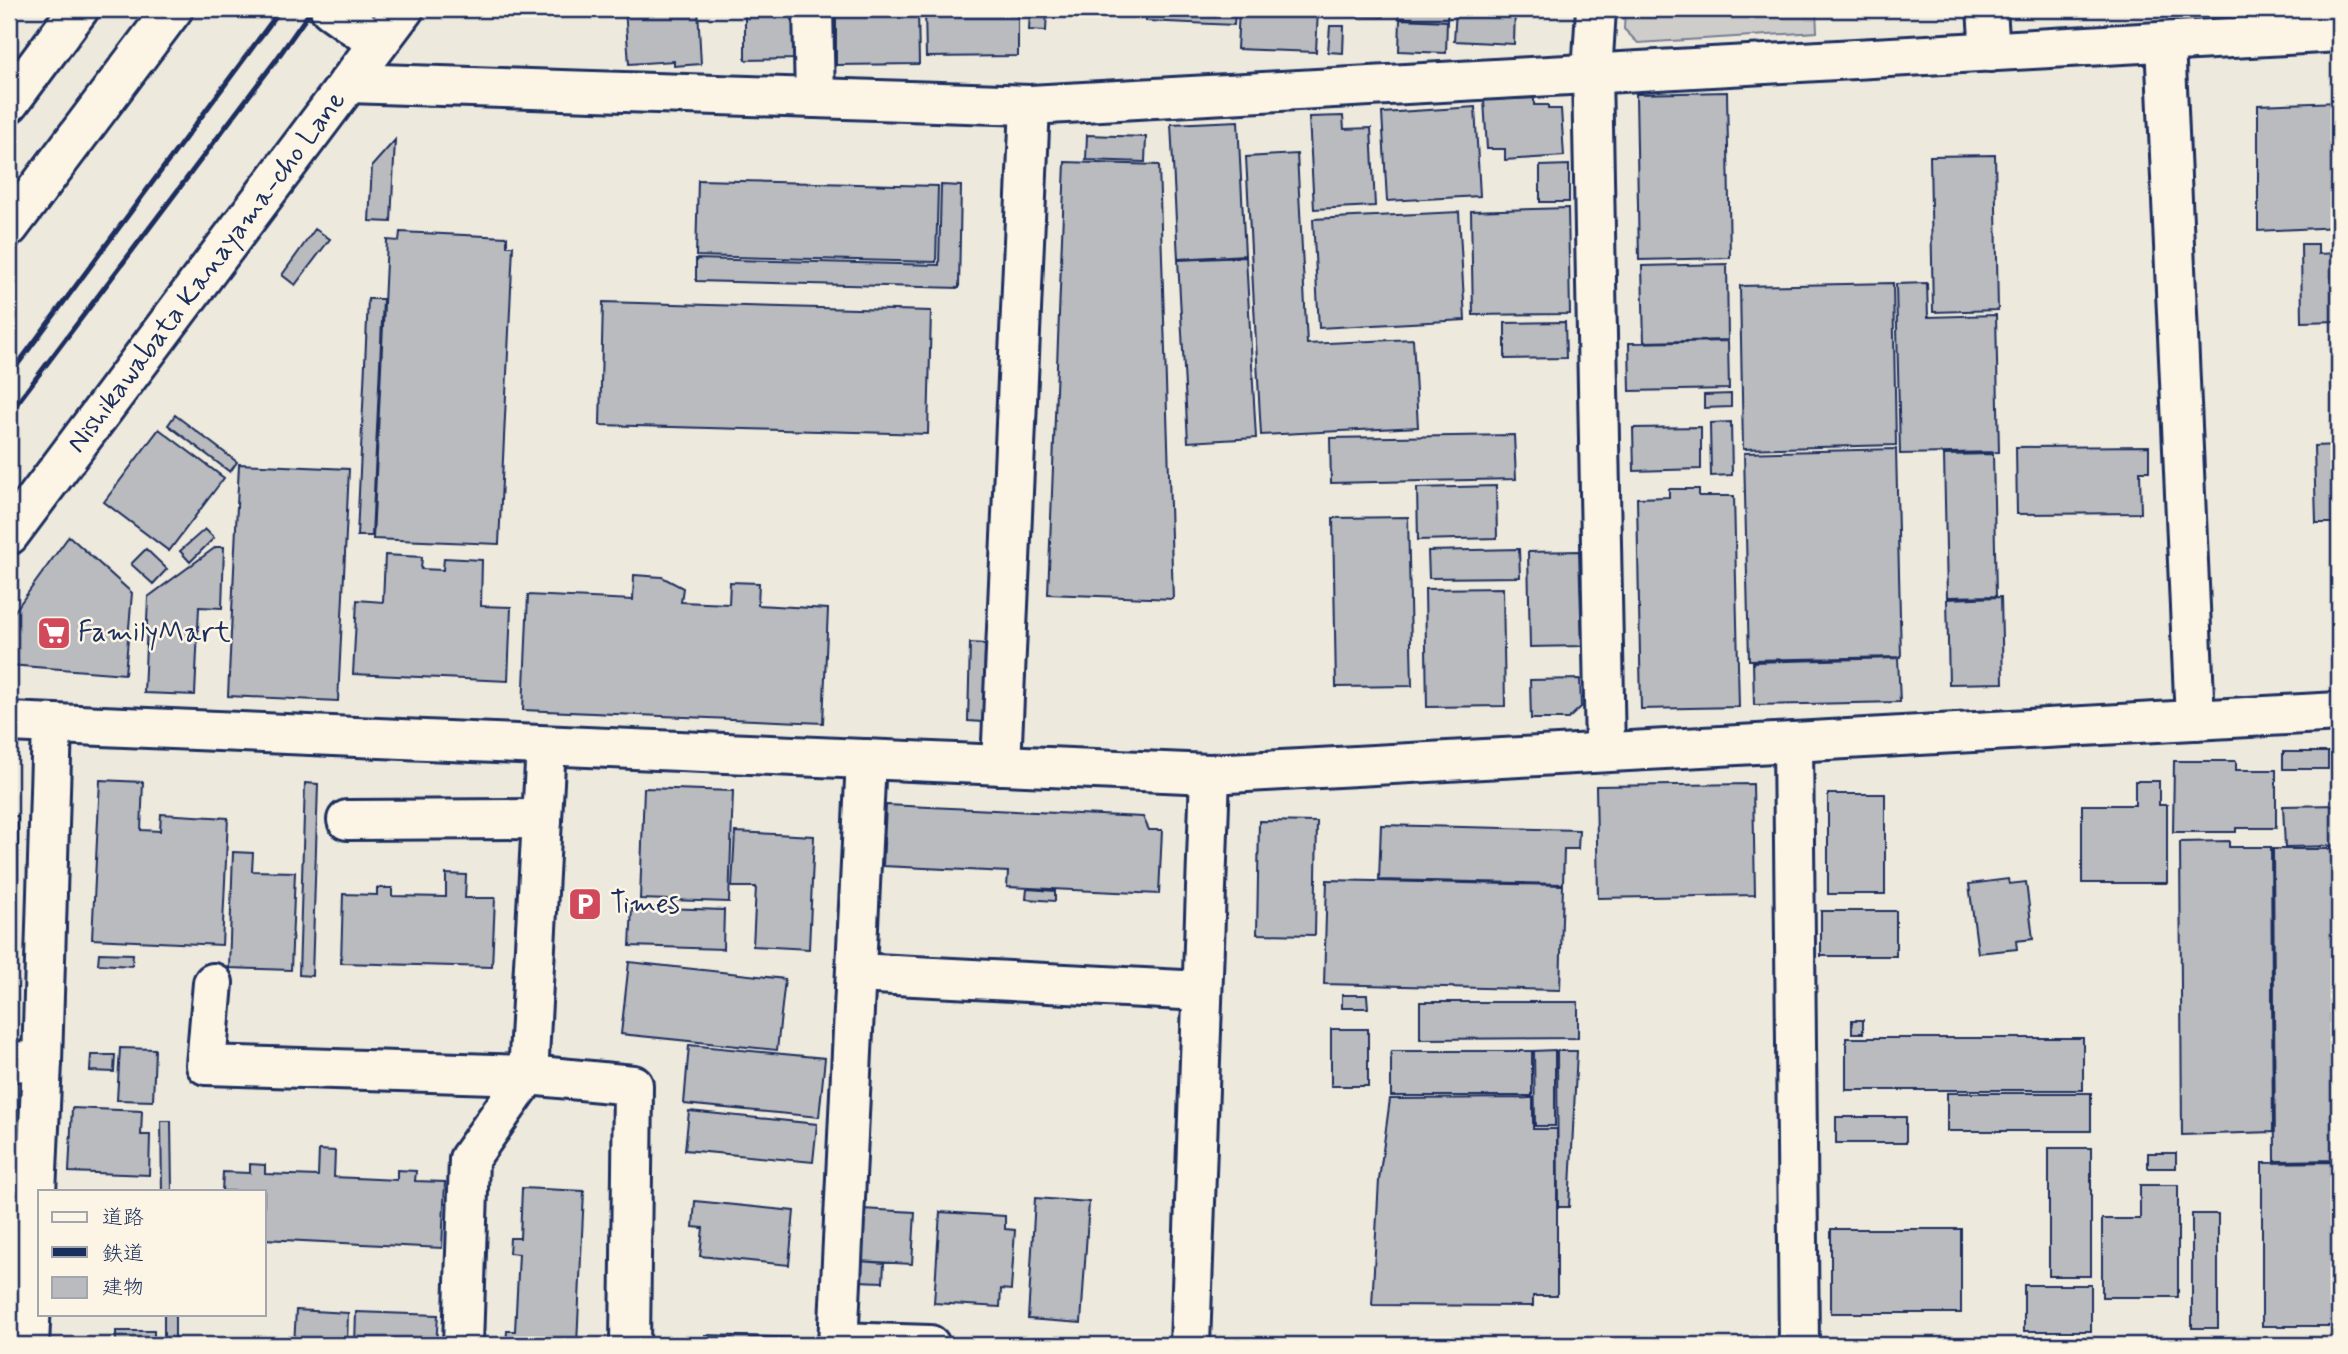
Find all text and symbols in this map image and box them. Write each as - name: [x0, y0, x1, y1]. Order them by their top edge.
- street label: Nishikawabata Kanayama-cho Lane: [59, 83, 355, 460]
- supermarket icon: FamilyMart: [35, 614, 73, 652]
- place label: FamilyMart: [78, 615, 231, 652]
- parking icon: Times: [566, 885, 604, 923]
- place label: Times: [610, 886, 680, 923]
- legend: [38, 1190, 266, 1316]
- text: 道路: [102, 1204, 144, 1232]
- text: 鉄道: [102, 1240, 144, 1268]
- text: 建物: [102, 1274, 144, 1302]

